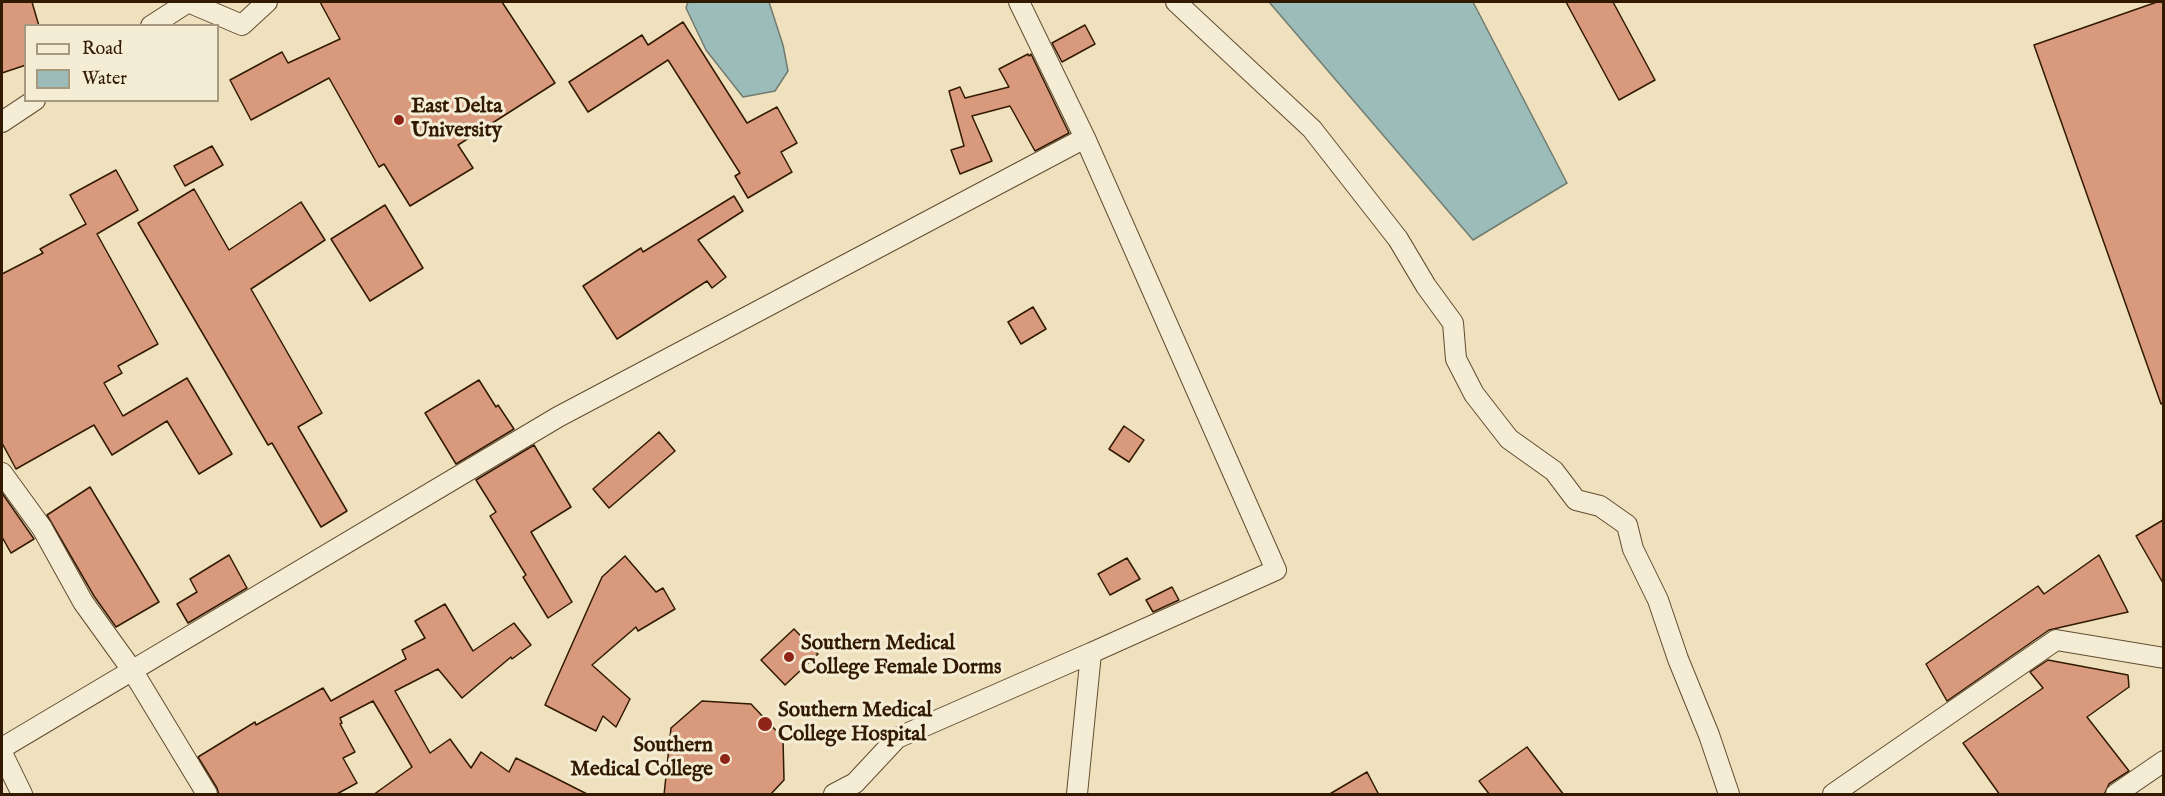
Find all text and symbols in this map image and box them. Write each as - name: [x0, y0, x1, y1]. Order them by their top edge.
- legend: [24, 24, 219, 102]
- text: Road: [82, 38, 123, 61]
- text: Water: [82, 68, 127, 91]
- place label: East Delta University: [411, 95, 502, 145]
- marker: East Delta University: [392, 113, 406, 127]
- place label: Southern Medical College Female Dorms: [801, 632, 1001, 682]
- marker: Southern Medical College Female Dorms: [782, 650, 796, 664]
- place label: Southern Medical College Hospital: [778, 699, 932, 749]
- marker: Southern Medical College Hospital: [756, 715, 774, 733]
- place label: Southern Medical College: [570, 734, 713, 784]
- marker: Southern Medical College: [718, 752, 732, 766]

